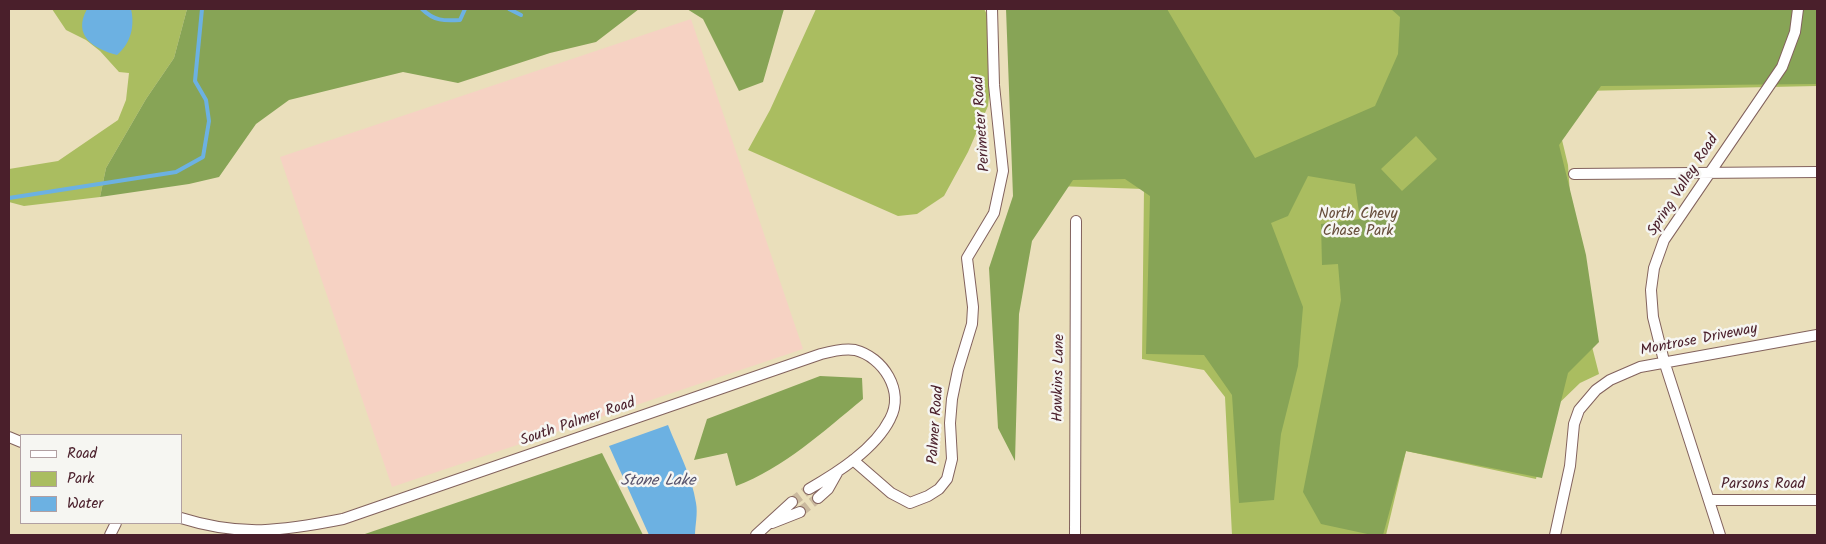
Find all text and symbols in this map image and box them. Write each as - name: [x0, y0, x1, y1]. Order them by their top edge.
- street label: Perimeter Road: [971, 76, 995, 172]
- street label: Spring Valley Road: [1645, 132, 1723, 240]
- park label: North Chevy Chase Park: [1319, 206, 1397, 241]
- street label: Montrose Driveway: [1639, 321, 1759, 361]
- street label: Hawkins Lane: [1050, 334, 1070, 422]
- street label: Palmer Road: [925, 385, 949, 465]
- street label: South Palmer Road: [518, 395, 638, 451]
- legend: [20, 434, 182, 524]
- text: Road: [67, 442, 97, 466]
- text: Park: [67, 467, 94, 491]
- water label: Stone Lake: [620, 472, 696, 492]
- street label: Parsons Road: [1721, 476, 1805, 494]
- text: Water: [67, 492, 103, 516]

